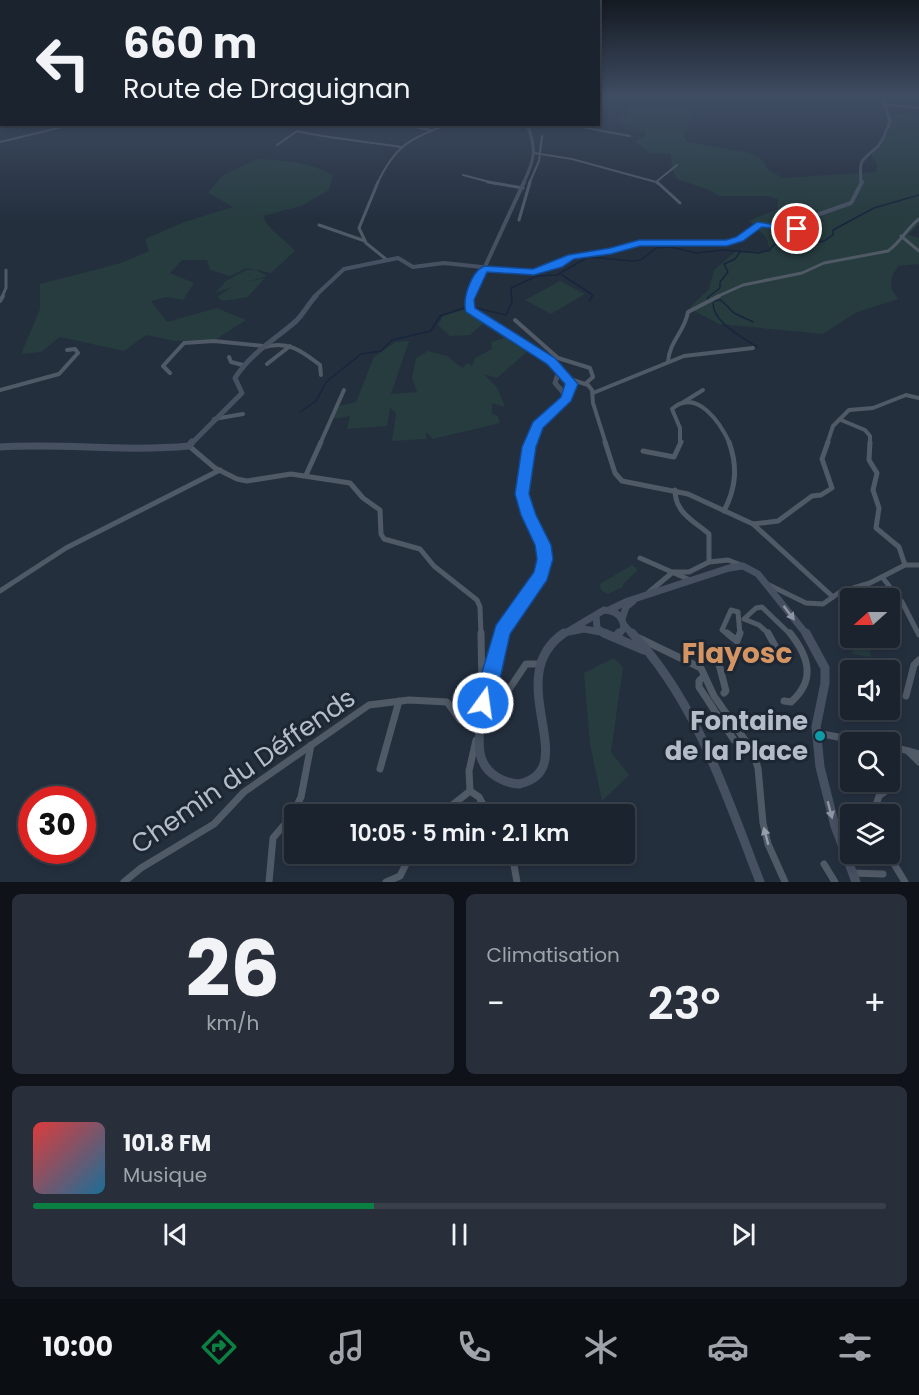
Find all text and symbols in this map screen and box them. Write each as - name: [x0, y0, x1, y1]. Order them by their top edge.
- text: 660 m: [123, 14, 257, 73]
- icon: left: [24, 24, 102, 102]
- text: Route de Draguignan: [123, 70, 411, 107]
- pin: [771, 203, 822, 254]
- icon: arrive: [780, 212, 813, 245]
- north arrow: [840, 588, 900, 648]
- map controls: [840, 588, 900, 864]
- one-way arrow: [783, 604, 795, 620]
- district label: Flayosc: [682, 634, 792, 673]
- button: sound: [840, 660, 900, 720]
- position arrow: [451, 671, 515, 735]
- street label: Chemin du Déffends: [124, 680, 362, 862]
- place label: Fontaine de la Place: [665, 703, 808, 769]
- marker: Fontaine de la Place: [813, 729, 827, 743]
- button: search: [840, 732, 900, 792]
- speed limit sign: 30: [18, 786, 96, 864]
- one-way arrow: [826, 801, 836, 819]
- button: layers: [840, 804, 900, 864]
- text: 10:05 · 5 min · 2.1 km: [350, 818, 569, 849]
- one-way arrow: [761, 827, 771, 845]
- text: 26: [186, 914, 280, 1023]
- text: Climatisation: [487, 941, 620, 969]
- text: 23°: [648, 972, 720, 1035]
- text: −: [487, 980, 505, 1027]
- text: +: [863, 980, 886, 1027]
- text: km/h: [206, 1009, 259, 1037]
- text: 101.8 FM: [123, 1128, 211, 1159]
- text: Musique: [123, 1161, 207, 1189]
- icon: previous: [159, 1218, 192, 1251]
- icon: pause: [443, 1218, 476, 1251]
- icon: next: [727, 1218, 760, 1251]
- icon: directions: [198, 1326, 240, 1368]
- icon: music: [326, 1326, 368, 1368]
- icon: phone: [453, 1326, 495, 1368]
- icon: climate: [580, 1326, 622, 1368]
- icon: car: [707, 1326, 749, 1368]
- icon: filters: [834, 1326, 876, 1368]
- text: 10:00: [43, 1328, 113, 1365]

